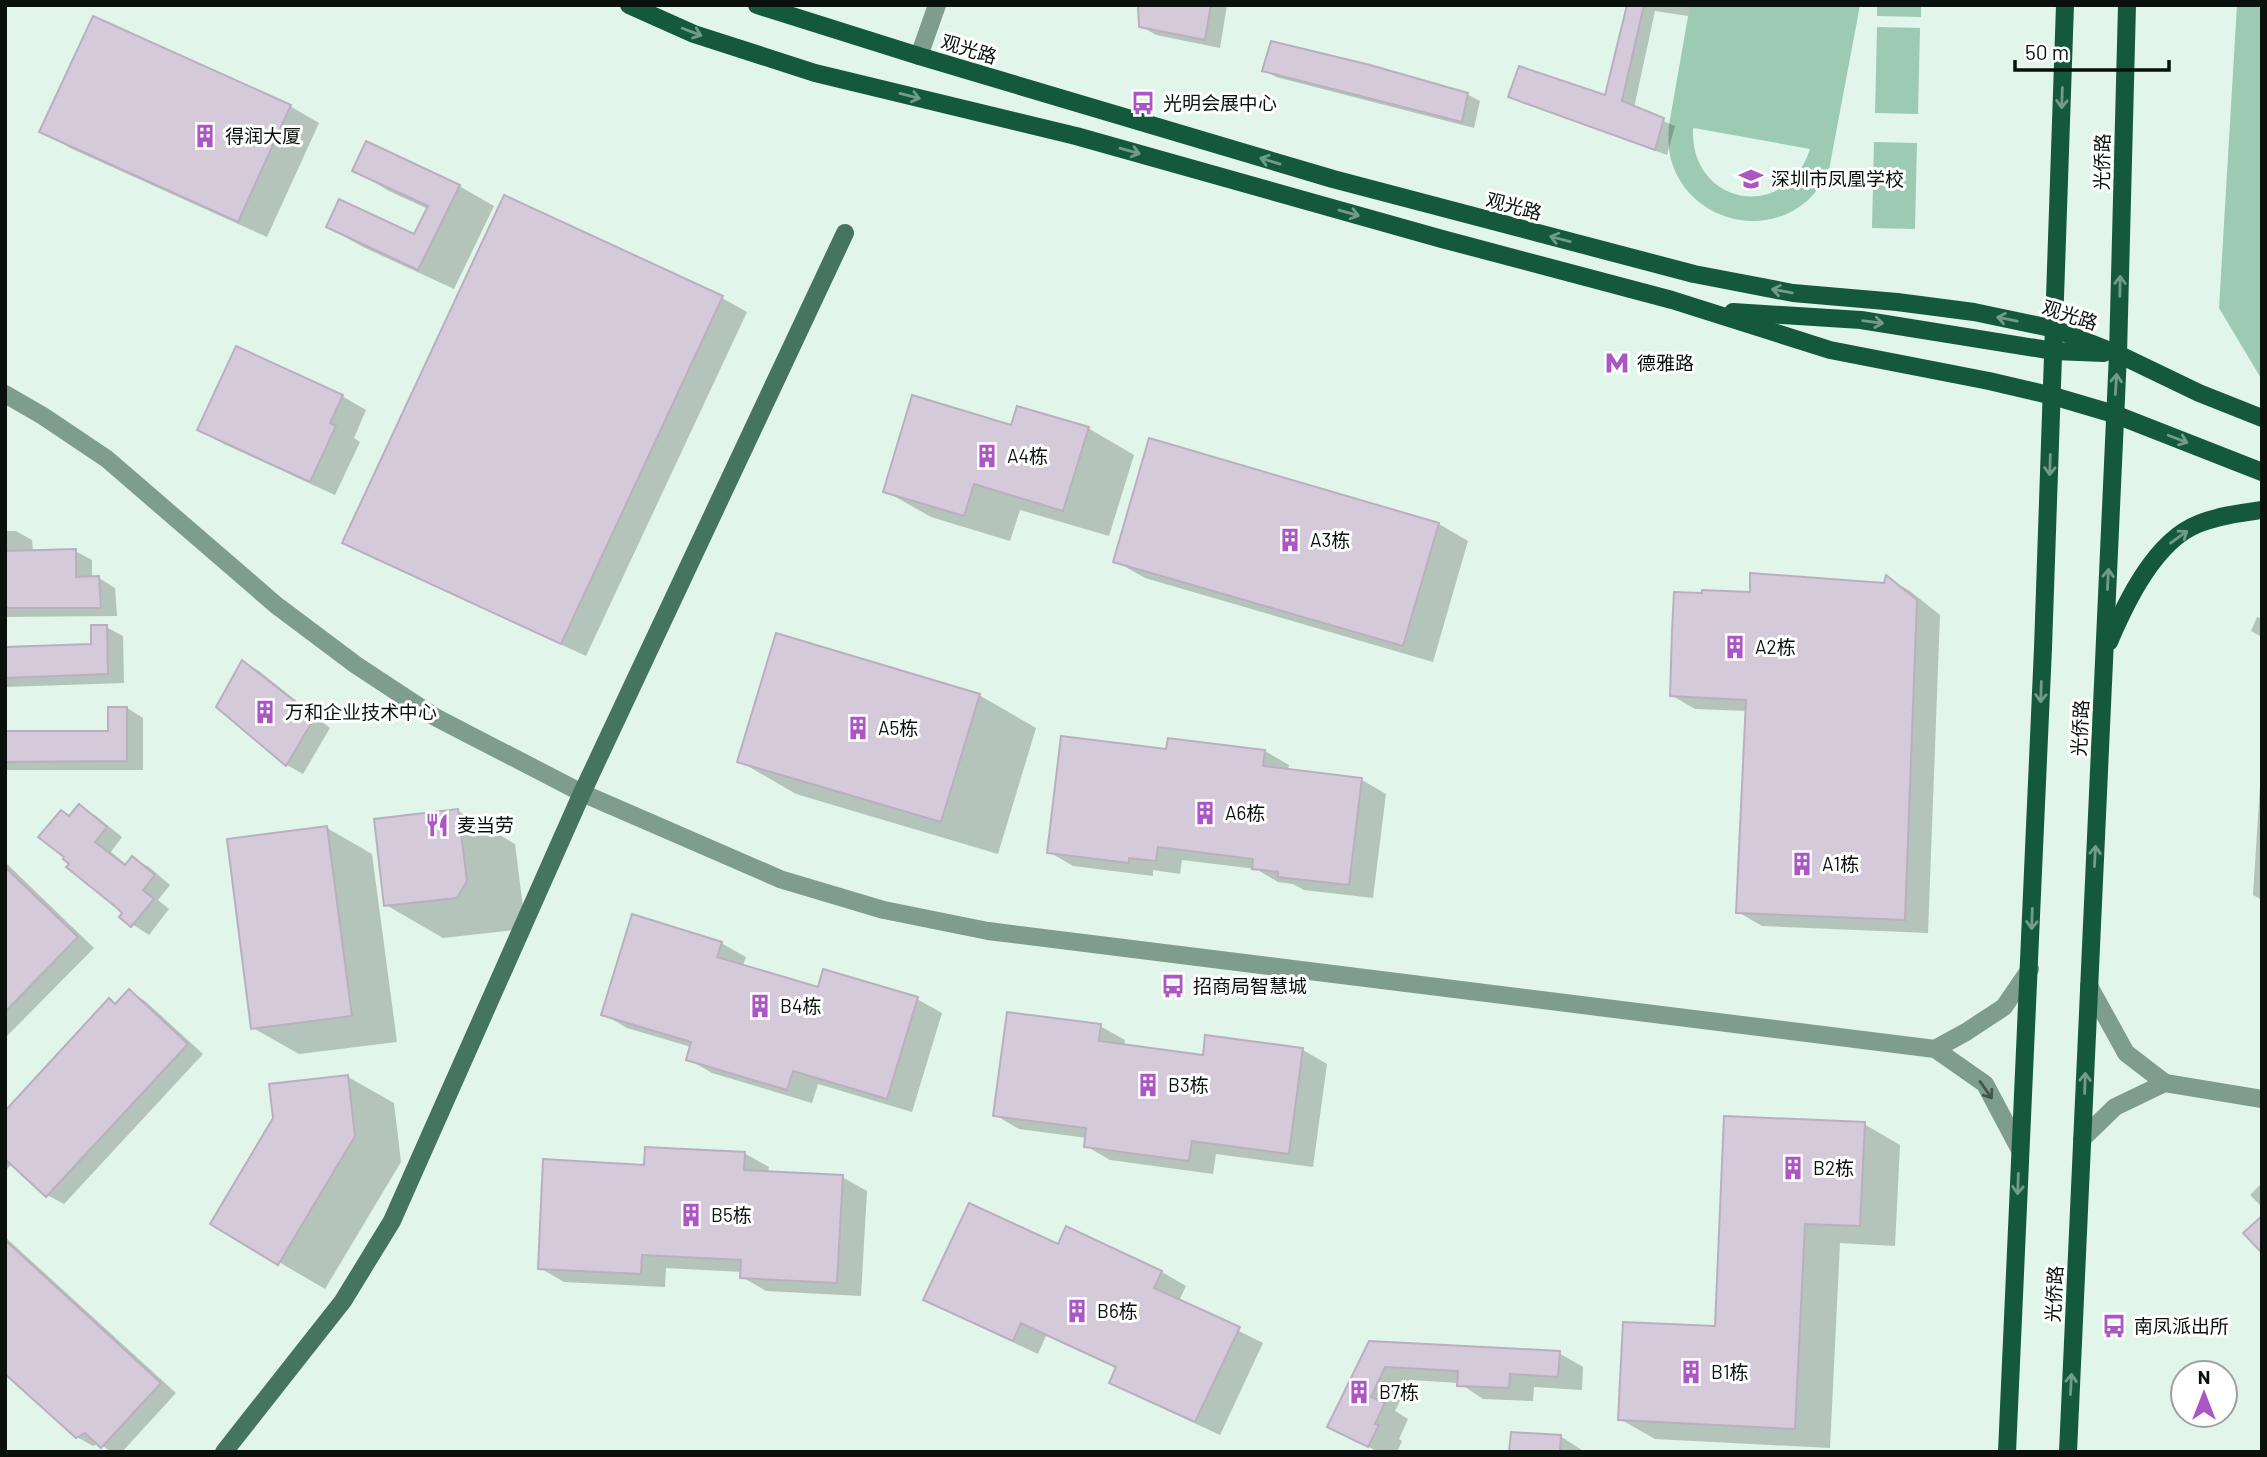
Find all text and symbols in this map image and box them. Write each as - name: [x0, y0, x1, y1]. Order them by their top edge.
- one-way arrow: [680, 26, 702, 39]
- scale bar: [2015, 28, 2169, 72]
- street label: 观光路: [939, 29, 1000, 68]
- text: 50 m: [2025, 39, 2069, 64]
- one-way arrow: [2056, 86, 2069, 109]
- bus stop icon: 光明会展中心: [1129, 89, 1157, 117]
- one-way arrow: [898, 90, 921, 103]
- place label: 光明会展中心: [1163, 91, 1277, 114]
- building icon: 得润大厦: [191, 122, 219, 150]
- place label: 得润大厦: [225, 124, 301, 147]
- street label: 光侨路: [2090, 133, 2113, 191]
- one-way arrow: [1119, 146, 1141, 159]
- one-way arrow: [1259, 153, 1281, 166]
- school or university icon: 深圳市凤凰学校: [1737, 165, 1765, 193]
- place label: 深圳市凤凰学校: [1771, 167, 1904, 190]
- street label: 观光路: [1484, 187, 1545, 224]
- one-way arrow: [1337, 207, 1360, 220]
- one-way arrow: [1549, 232, 1571, 245]
- one-way arrow: [2114, 274, 2127, 297]
- one-way arrow: [1771, 283, 1793, 297]
- street label: 观光路: [2039, 295, 2101, 334]
- one-way arrow: [1996, 312, 2019, 325]
- one-way arrow: [1861, 315, 1884, 328]
- metro station icon: 德雅路: [1603, 349, 1631, 377]
- place label: 德雅路: [1637, 351, 1694, 374]
- one-way arrow: [2110, 373, 2123, 396]
- one-way arrow: [2166, 433, 2188, 446]
- building icon: A4栋: [973, 442, 1001, 470]
- place label: A4栋: [1007, 444, 1048, 467]
- one-way arrow: [2043, 453, 2057, 476]
- building icon: A3栋: [1276, 526, 1304, 554]
- place label: A3栋: [1310, 528, 1350, 551]
- one-way arrow: [2169, 530, 2188, 545]
- one-way arrow: [2101, 568, 2114, 591]
- building icon: A2栋: [1721, 633, 1749, 661]
- place label: A2栋: [1755, 635, 1796, 658]
- one-way arrow: [2035, 680, 2048, 703]
- building icon: 万和企业技术中心: [251, 698, 279, 726]
- street label: 光侨路: [2067, 699, 2092, 757]
- place label: 万和企业技术中心: [285, 700, 437, 723]
- building icon: A5栋: [844, 714, 872, 742]
- place label: A5栋: [878, 716, 918, 739]
- building icon: A6栋: [1191, 799, 1219, 827]
- place label: A6栋: [1225, 801, 1265, 824]
- restaurant icon: 麦当劳: [423, 811, 451, 839]
- place label: 麦当劳: [457, 813, 514, 836]
- one-way arrow: [2089, 845, 2102, 867]
- building icon: A1栋: [1788, 850, 1816, 878]
- place label: A1栋: [1822, 852, 1859, 875]
- one-way arrow: [2026, 908, 2039, 931]
- bus stop icon: 招商局智慧城: [1159, 972, 1187, 1000]
- place label: 招商局智慧城: [1193, 974, 1307, 997]
- building icon: B4栋: [746, 992, 774, 1020]
- place label: B4栋: [780, 994, 821, 1017]
- building icon: B3栋: [1134, 1071, 1162, 1099]
- one-way arrow: [2078, 1072, 2091, 1095]
- place label: B3栋: [1168, 1073, 1209, 1096]
- one-way arrow: [1979, 1080, 1993, 1099]
- building icon: B2栋: [1779, 1154, 1807, 1182]
- place label: B2栋: [1813, 1156, 1854, 1179]
- one-way arrow: [2011, 1172, 2025, 1195]
- building icon: B5栋: [677, 1201, 705, 1229]
- place label: B5栋: [711, 1203, 752, 1226]
- street label: 光侨路: [2041, 1265, 2066, 1323]
- building icon: B6栋: [1063, 1297, 1091, 1325]
- place label: B6栋: [1097, 1299, 1138, 1322]
- bus stop icon: 南凤派出所: [2100, 1312, 2128, 1340]
- place label: 南凤派出所: [2134, 1314, 2229, 1337]
- building icon: B1栋: [1677, 1358, 1705, 1386]
- north arrow: [2169, 1359, 2239, 1429]
- place label: B1栋: [1711, 1360, 1749, 1383]
- text: N: [2198, 1365, 2210, 1388]
- one-way arrow: [2065, 1372, 2078, 1395]
- building icon: B7栋: [1345, 1378, 1373, 1406]
- place label: B7栋: [1379, 1380, 1419, 1403]

